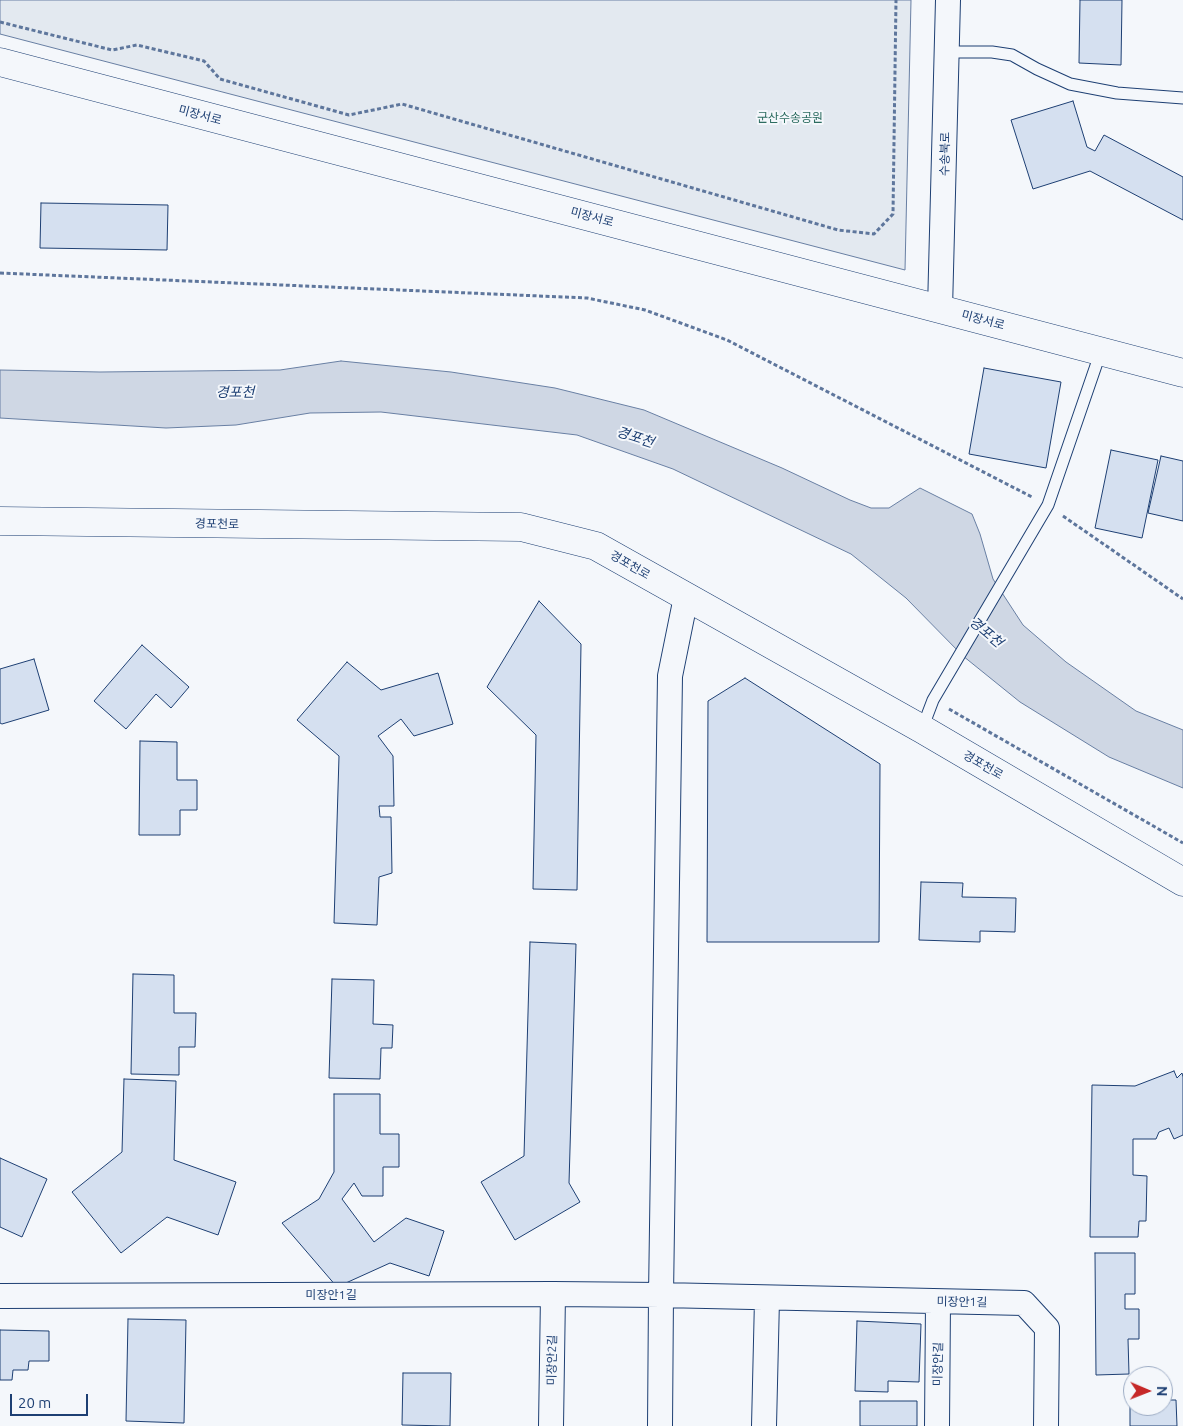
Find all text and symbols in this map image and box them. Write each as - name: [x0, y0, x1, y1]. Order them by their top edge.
- street label: 미장서로: [177, 102, 223, 128]
- park label: 군산수송공원: [757, 111, 823, 125]
- street label: 수송북로: [937, 132, 953, 176]
- street label: 미장서로: [569, 204, 615, 230]
- street label: 미장서로: [960, 307, 1006, 333]
- water label: 경포천: [216, 384, 254, 400]
- water label: 경포천: [614, 423, 656, 451]
- street label: 경포천로: [195, 516, 239, 532]
- street label: 경포천로: [607, 548, 653, 582]
- water label: 경포천: [966, 613, 1006, 651]
- street label: 경포천로: [960, 748, 1006, 782]
- street label: 미장안1길: [306, 1288, 356, 1302]
- street label: 미장안1길: [936, 1294, 988, 1310]
- street label: 미장안2길: [544, 1334, 560, 1386]
- street label: 미장안길: [930, 1342, 946, 1386]
- north arrow: [1123, 1366, 1173, 1416]
- scale bar: [12, 1384, 90, 1416]
- text: N: [1154, 1386, 1170, 1397]
- text: 20 m: [18, 1394, 51, 1411]

